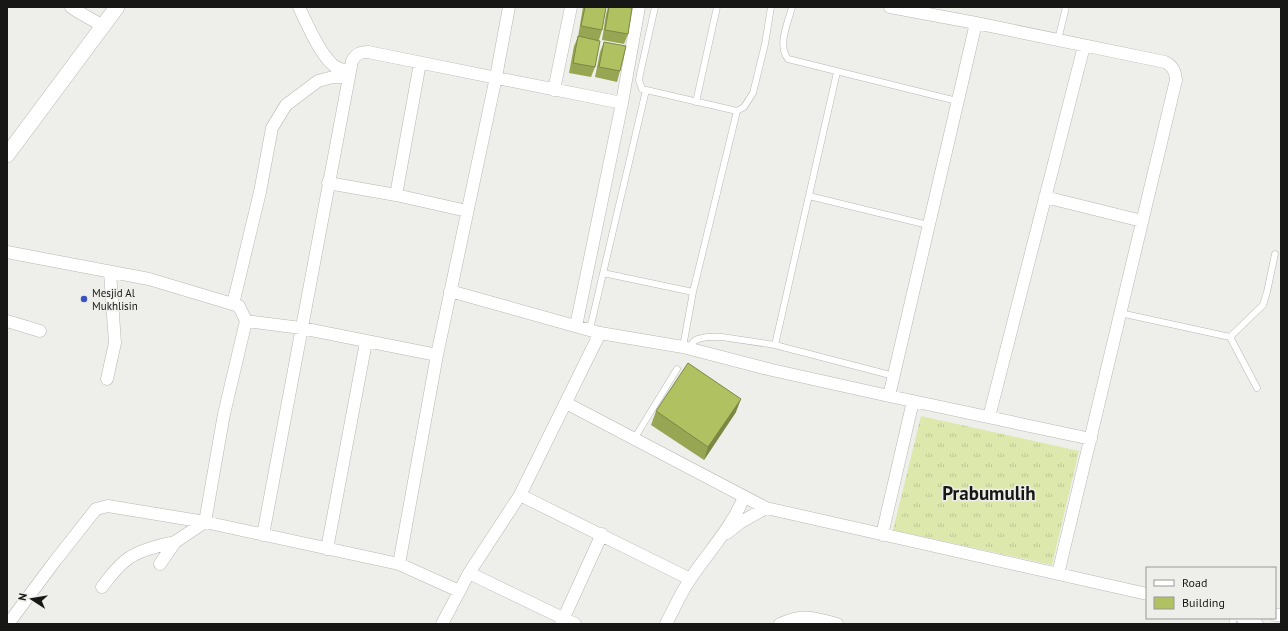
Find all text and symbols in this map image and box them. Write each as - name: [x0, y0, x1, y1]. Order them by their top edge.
- place label: Mesjid Al Mukhlisin: [92, 286, 138, 313]
- marker: Mesjid Al Mukhlisin: [79, 294, 89, 304]
- district label: Prabumulih: [942, 481, 1036, 505]
- legend: [1146, 567, 1276, 619]
- text: Road: [1182, 575, 1207, 590]
- north arrow: [12, 579, 52, 619]
- text: N: [15, 592, 30, 602]
- text: Building: [1182, 595, 1225, 610]

